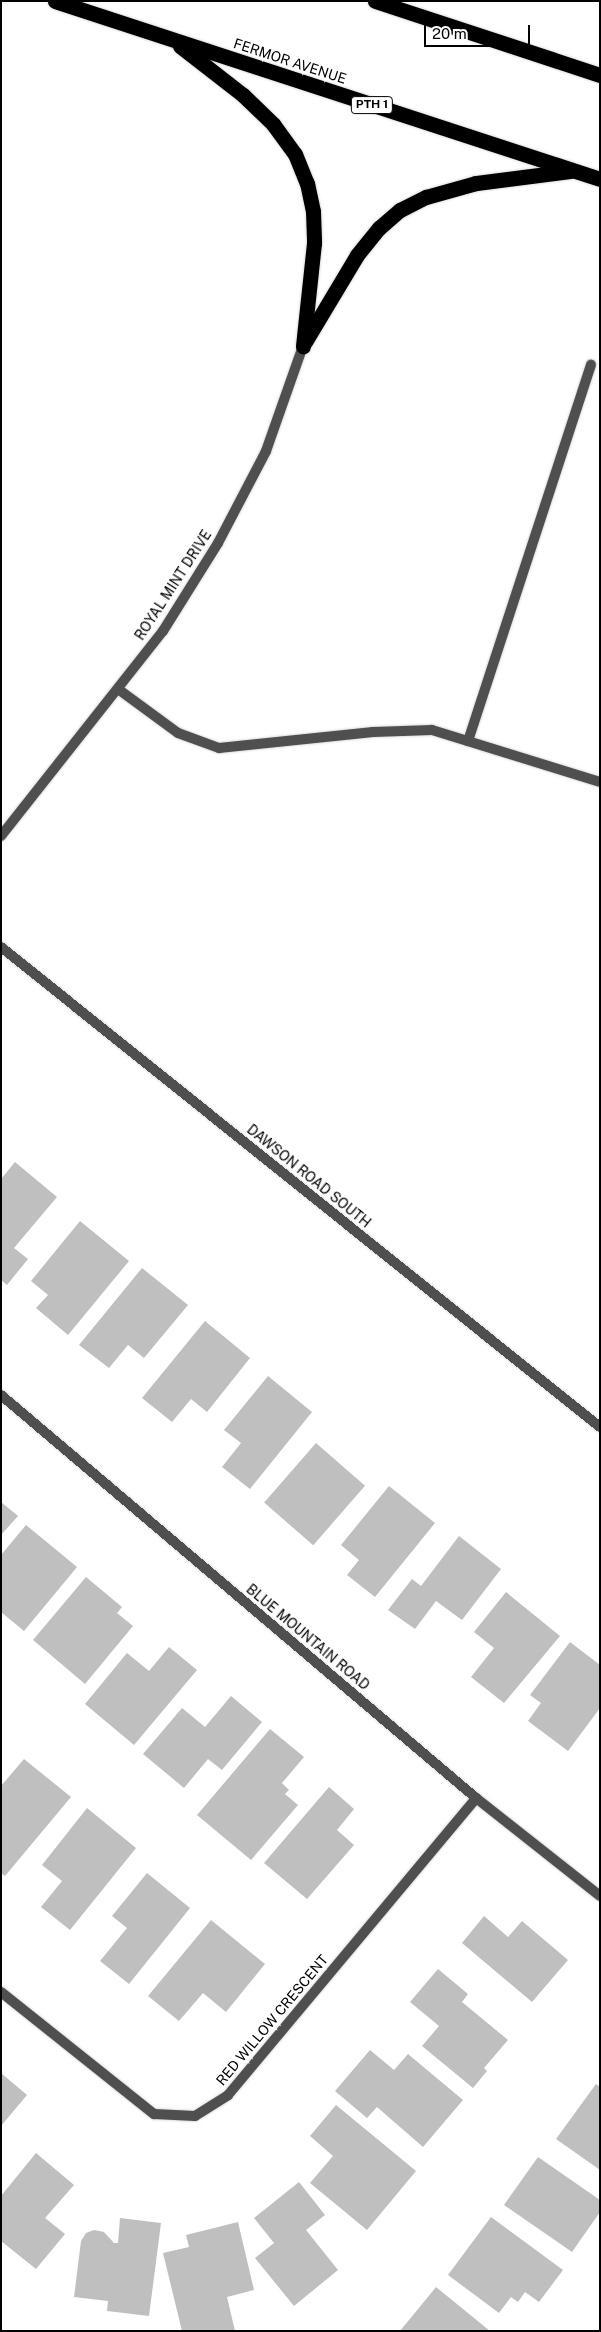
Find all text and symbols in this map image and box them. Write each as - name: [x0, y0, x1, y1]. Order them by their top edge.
- scale bar: [426, 15, 532, 47]
- text: 20 m: [432, 25, 467, 42]
- street label: FERMOR AVENUE: [231, 35, 349, 87]
- road number: PTH 1: [351, 96, 393, 114]
- street label: ROYAL MINT DRIVE: [131, 527, 215, 643]
- street label: DAWSON ROAD SOUTH: [244, 1121, 374, 1231]
- street label: BLUE MOUNTAIN ROAD: [243, 1581, 373, 1693]
- street label: RED WILLOW CRESCENT: [212, 1951, 332, 2089]

